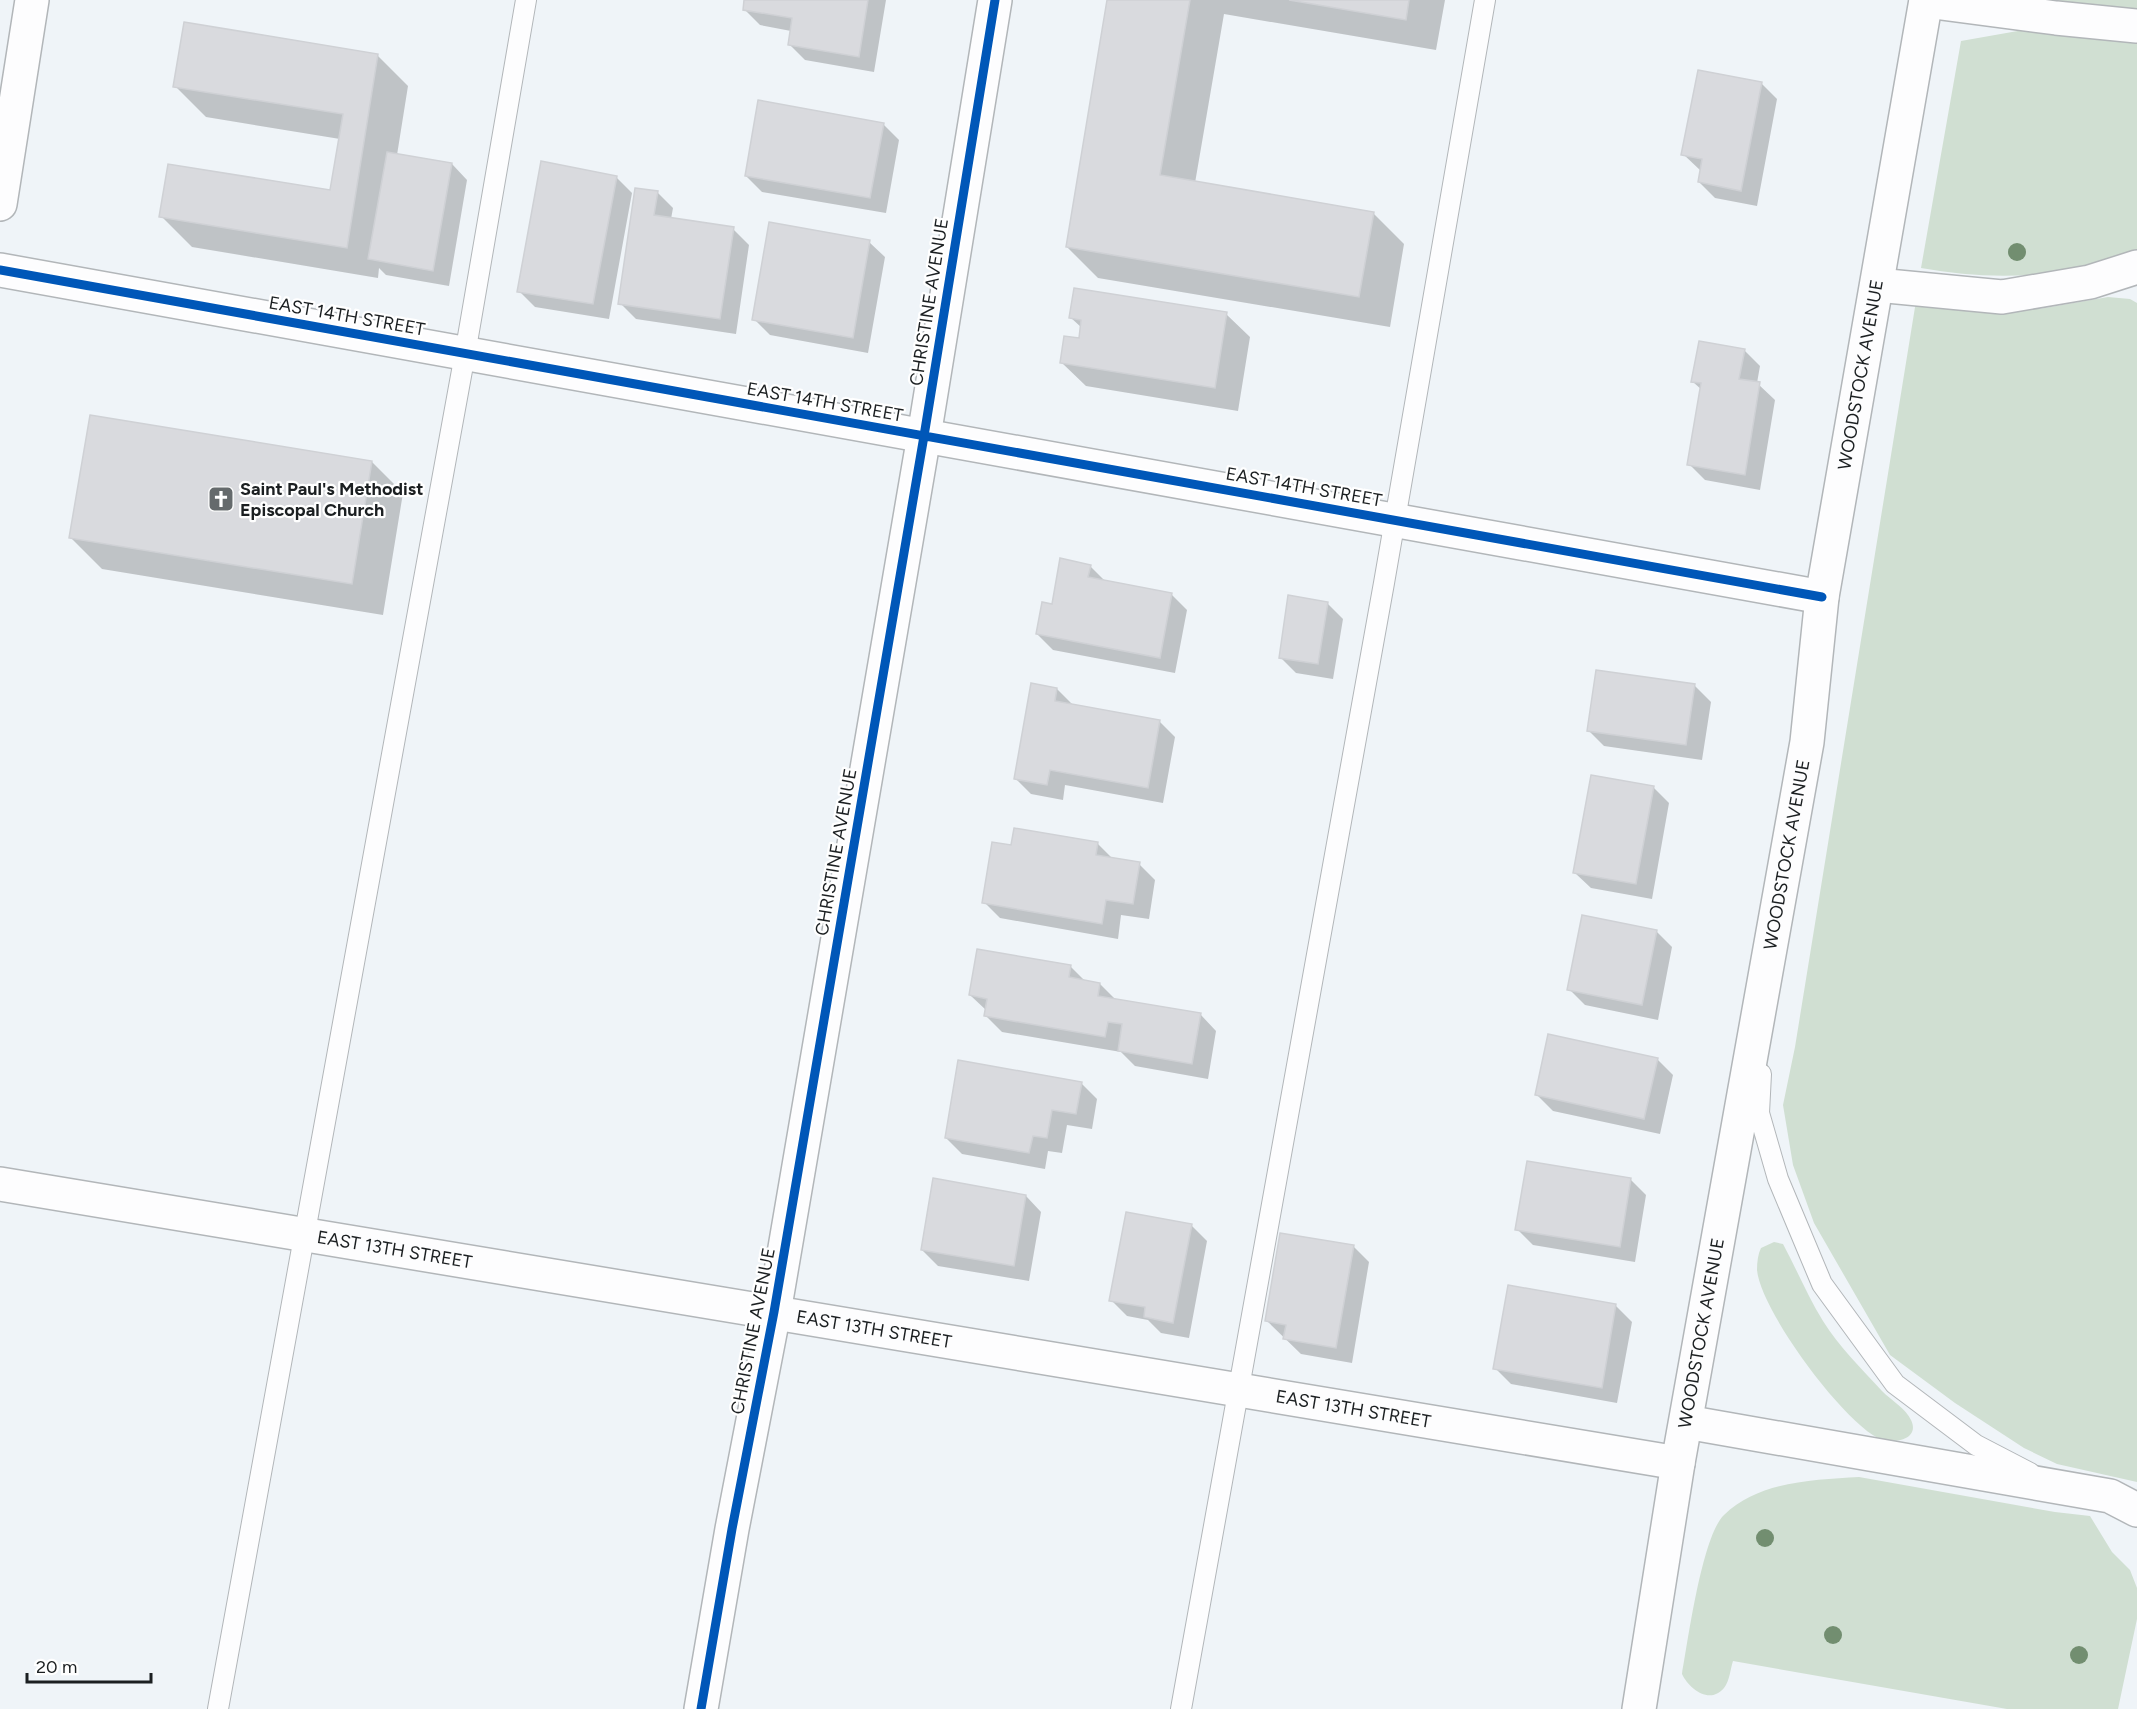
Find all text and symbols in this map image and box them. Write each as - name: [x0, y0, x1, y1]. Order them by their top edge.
- street label: CHRISTINE AVENUE: [905, 217, 953, 387]
- street label: WOODSTOCK AVENUE: [1833, 278, 1888, 472]
- street label: EAST 14TH STREET: [267, 291, 427, 341]
- street label: EAST 14TH STREET: [745, 377, 905, 427]
- street label: EAST 14TH STREET: [1224, 462, 1384, 512]
- place label: Saint Paul's Methodist Episcopal Church: [240, 478, 423, 521]
- church icon: Saint Paul's Methodist Episcopal Church: [206, 484, 236, 514]
- street label: WOODSTOCK AVENUE: [1759, 758, 1815, 952]
- street label: CHRISTINE AVENUE: [810, 767, 862, 937]
- street label: EAST 13TH STREET: [315, 1226, 474, 1273]
- street label: WOODSTOCK AVENUE: [1673, 1236, 1729, 1430]
- street label: CHRISTINE AVENUE: [726, 1246, 780, 1416]
- street label: EAST 13TH STREET: [795, 1306, 953, 1353]
- street label: EAST 13TH STREET: [1274, 1385, 1433, 1433]
- scale bar: [27, 1646, 152, 1684]
- text: 20 m: [36, 1656, 77, 1678]

